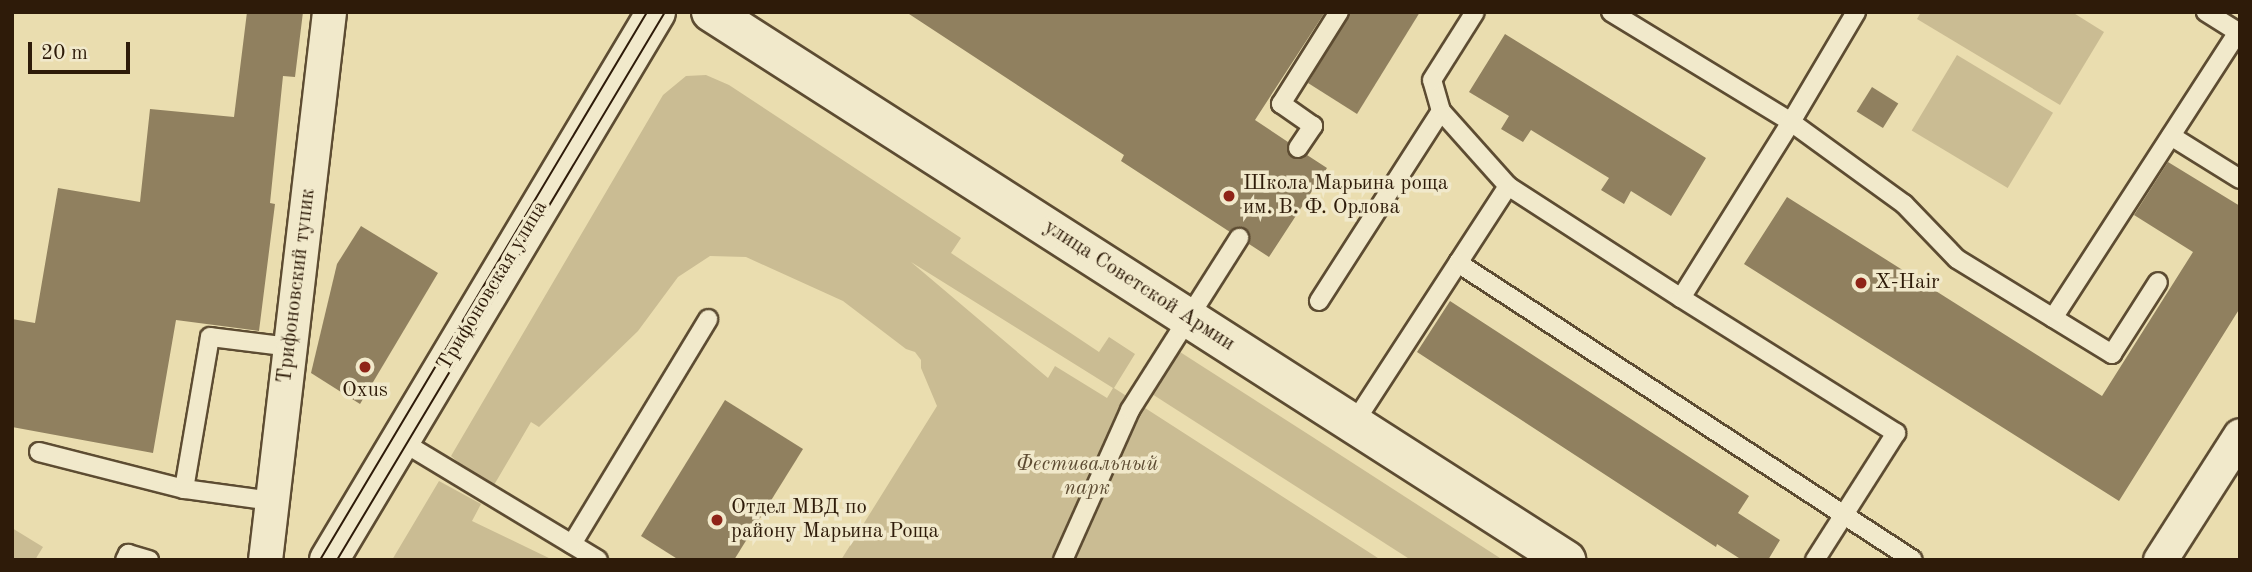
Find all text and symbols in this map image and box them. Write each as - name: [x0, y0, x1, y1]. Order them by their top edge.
- scale bar: [32, 28, 133, 72]
- text: 20 m: [41, 43, 88, 64]
- place label: Школа Марьина роща им. В. Ф. Орлова: [1243, 171, 1448, 221]
- street label: Трифоновский тупик: [273, 187, 321, 385]
- marker: Школа Марьина роща им. В. Ф. Орлова: [1221, 188, 1237, 204]
- street label: Трифоновская улица: [432, 196, 554, 376]
- street label: улица Советской Армии: [1039, 215, 1239, 357]
- place label: X-Hair: [1875, 270, 1940, 296]
- marker: X-Hair: [1853, 275, 1869, 291]
- marker: Oxus: [357, 359, 373, 375]
- place label: Oxus: [342, 378, 388, 404]
- park label: Фестивальный парк: [1016, 452, 1158, 502]
- place label: Отдел МВД по району Марьина Роща: [731, 495, 939, 545]
- marker: Отдел МВД по району Марьина Роща: [709, 512, 725, 528]

